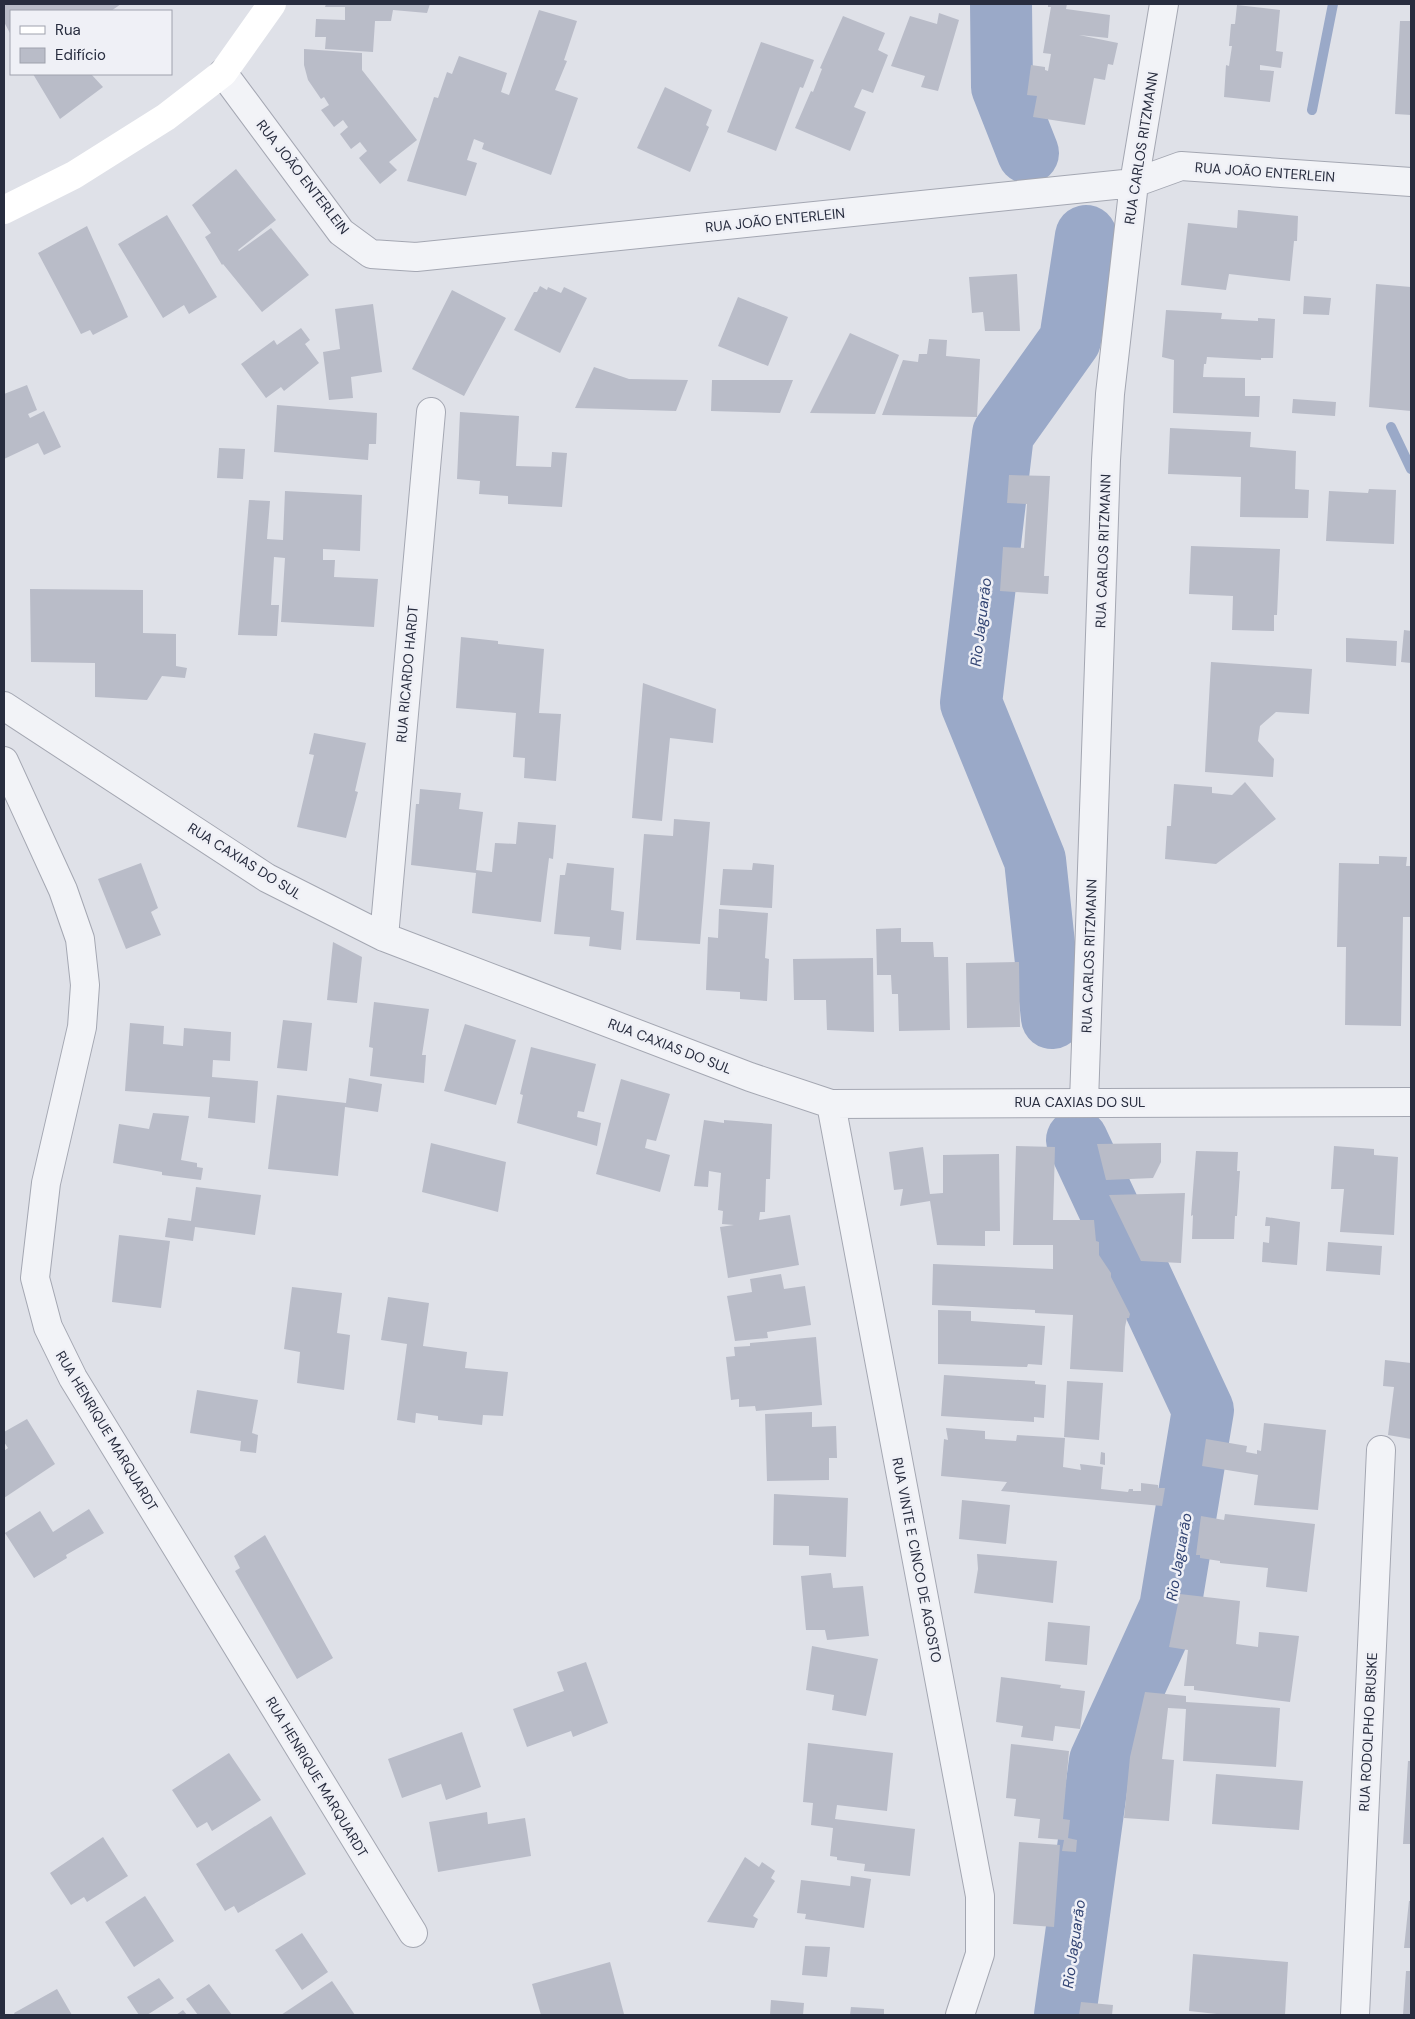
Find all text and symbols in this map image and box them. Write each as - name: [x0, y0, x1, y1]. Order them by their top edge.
- legend: [10, 10, 172, 75]
- text: Rua: [55, 20, 81, 40]
- text: Edifício: [55, 45, 106, 65]
- street label: RUA CARLOS RITZMANN: [1120, 70, 1162, 226]
- street label: RUA JOÃO ENTERLEIN: [253, 116, 353, 238]
- street label: RUA JOÃO ENTERLEIN: [1194, 158, 1336, 186]
- street label: RUA JOÃO ENTERLEIN: [704, 204, 846, 236]
- street label: RUA CARLOS RITZMANN: [1091, 474, 1115, 628]
- water label: Rio Jaguarão: [966, 576, 996, 668]
- street label: RUA RICARDO HARDT: [392, 605, 422, 743]
- street label: RUA CAXIAS DO SUL: [185, 819, 305, 903]
- street label: RUA CARLOS RITZMANN: [1077, 879, 1101, 1033]
- street label: RUA CAXIAS DO SUL: [606, 1014, 734, 1078]
- street label: RUA CAXIAS DO SUL: [1015, 1093, 1145, 1111]
- street label: RUA HENRIQUE MARQUARDT: [52, 1347, 162, 1515]
- street label: RUA VINTE E CINCO DE AGOSTO: [888, 1456, 946, 1664]
- water label: Rio Jaguarão: [1161, 1511, 1197, 1603]
- street label: RUA RODOLPHO BRUSKE: [1355, 1652, 1381, 1812]
- street label: RUA HENRIQUE MARQUARDT: [262, 1693, 372, 1861]
- water label: Rio Jaguarão: [1058, 1898, 1090, 1990]

